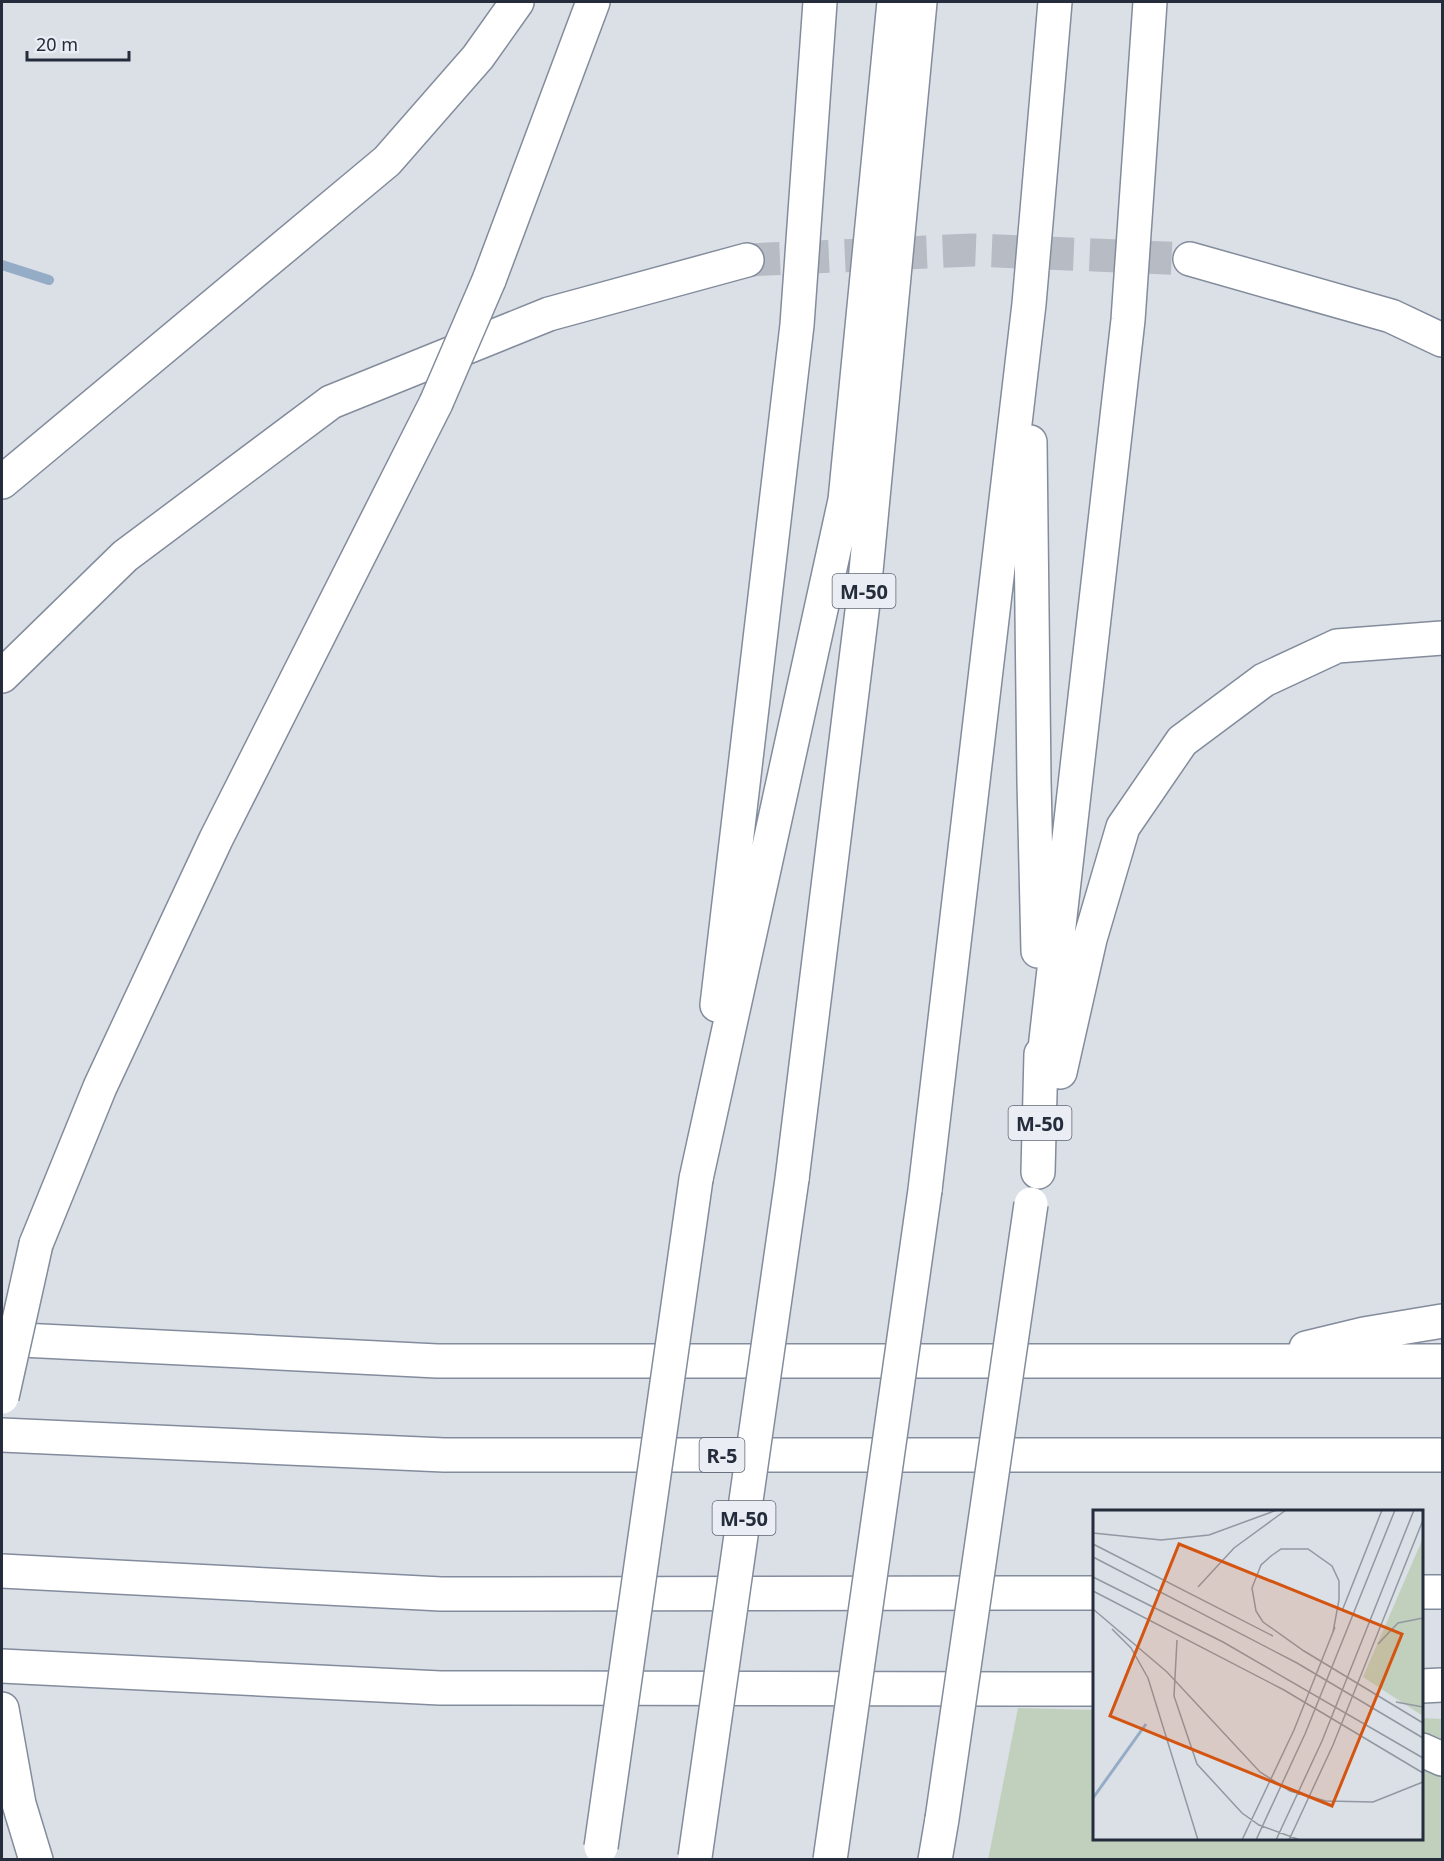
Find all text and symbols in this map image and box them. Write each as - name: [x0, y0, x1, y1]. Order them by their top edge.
- scale bar: [27, 24, 129, 62]
- text: 20 m: [36, 32, 78, 56]
- road number: M-50: [832, 574, 896, 608]
- road number: M-50: [1008, 1106, 1072, 1140]
- road number: R-5: [700, 1438, 744, 1472]
- road number: M-50: [712, 1501, 776, 1535]
- inset map: [1093, 1510, 1423, 1840]

